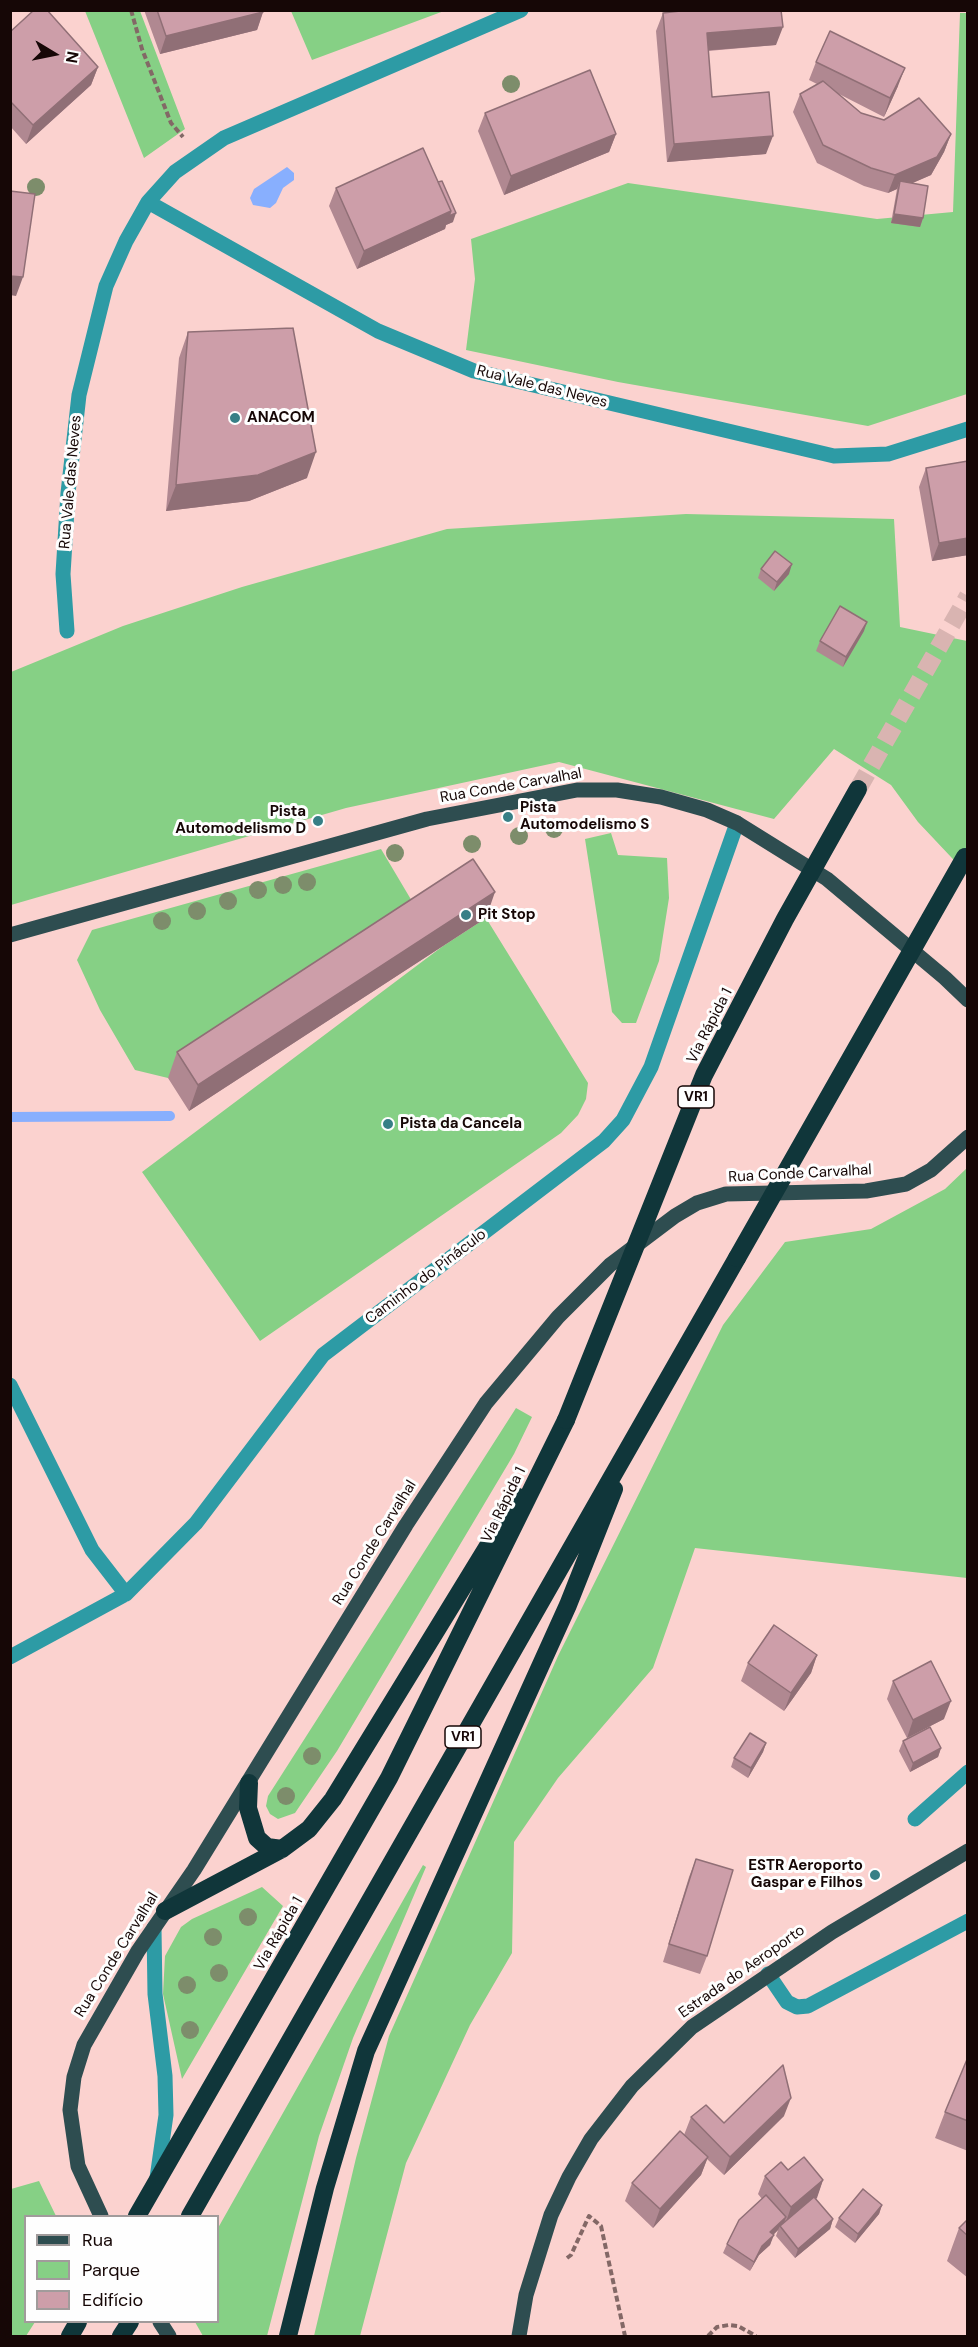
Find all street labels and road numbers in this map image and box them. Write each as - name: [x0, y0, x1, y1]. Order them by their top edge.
- street label: Rua Vale das Neves: [475, 362, 609, 412]
- street label: Rua Vale das Neves: [56, 414, 86, 550]
- street label: Rua Conde Carvalhal: [439, 765, 583, 807]
- street label: Via Rápida 1: [683, 985, 737, 1067]
- road number: VR1: [678, 1086, 714, 1108]
- street label: Rua Conde Carvalhal: [728, 1161, 872, 1187]
- street label: Caminho do Pináculo: [362, 1226, 490, 1328]
- street label: Via Rápida 1: [478, 1464, 530, 1546]
- street label: Rua Conde Carvalhal: [329, 1477, 421, 1609]
- road number: VR1: [445, 1726, 481, 1748]
- street label: Rua Conde Carvalhal: [71, 1889, 163, 2021]
- street label: Via Rápida 1: [251, 1894, 307, 1974]
- street label: Estrada do Aeroporto: [676, 1922, 808, 2022]

